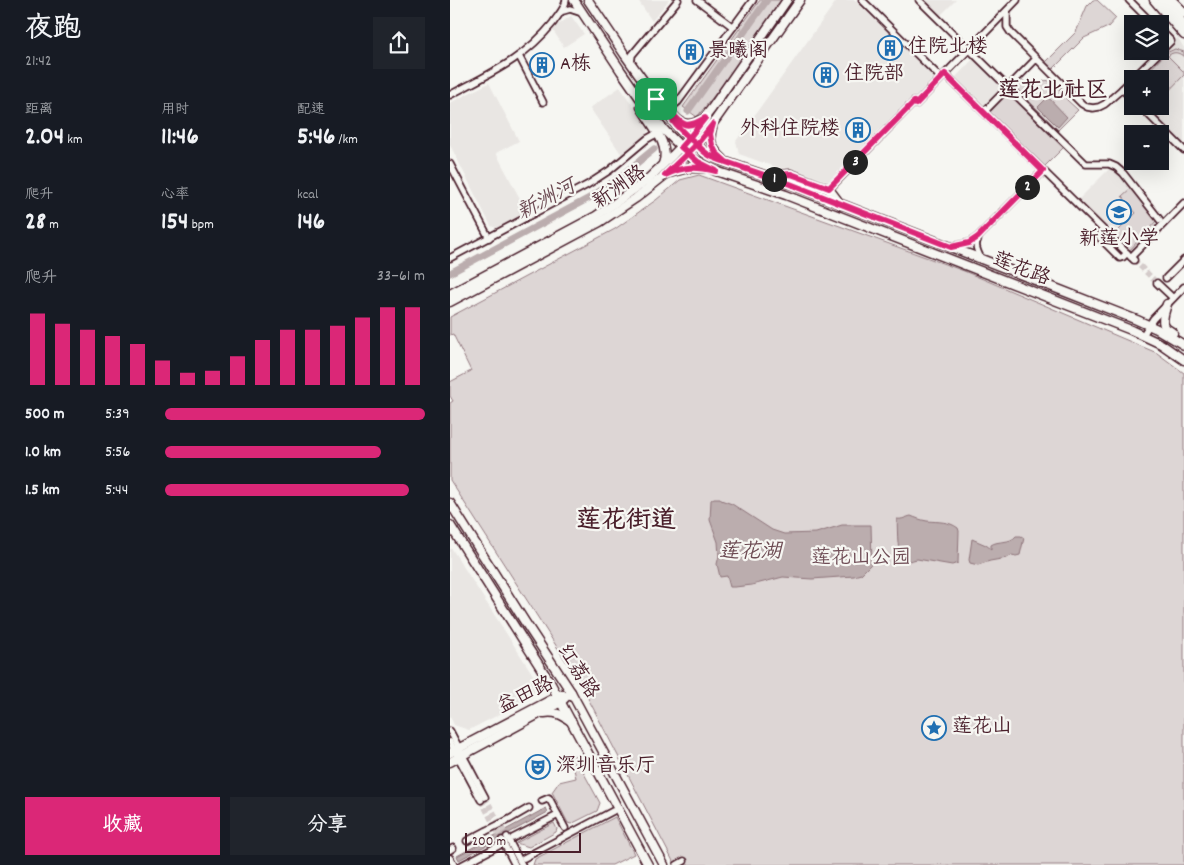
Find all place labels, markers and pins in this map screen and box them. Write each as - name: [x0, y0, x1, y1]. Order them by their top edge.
- place label: 住院北楼: [908, 34, 988, 62]
- building icon: 住院北楼: [877, 35, 903, 61]
- place label: 景曦阁: [708, 38, 768, 66]
- building icon: 景曦阁: [678, 39, 704, 65]
- place label: A栋: [560, 51, 591, 79]
- building icon: A栋: [529, 52, 555, 78]
- place label: 住院部: [844, 61, 904, 89]
- building icon: 住院部: [813, 62, 839, 88]
- pin: [635, 78, 677, 120]
- place label: 外科住院楼: [740, 116, 840, 144]
- building icon: 外科住院楼: [845, 117, 871, 143]
- pin: 3: [842, 150, 868, 174]
- pin: 1: [762, 166, 786, 192]
- pin: 2: [1014, 174, 1040, 200]
- school or university icon: 新莲小学: [1106, 199, 1132, 225]
- place label: 新莲小学: [1079, 226, 1159, 254]
- place label: 莲花山: [952, 714, 1012, 742]
- place icon: 莲花山: [921, 715, 947, 741]
- place label: 深圳音乐厅: [556, 753, 656, 781]
- theatre icon: 深圳音乐厅: [525, 754, 551, 780]

